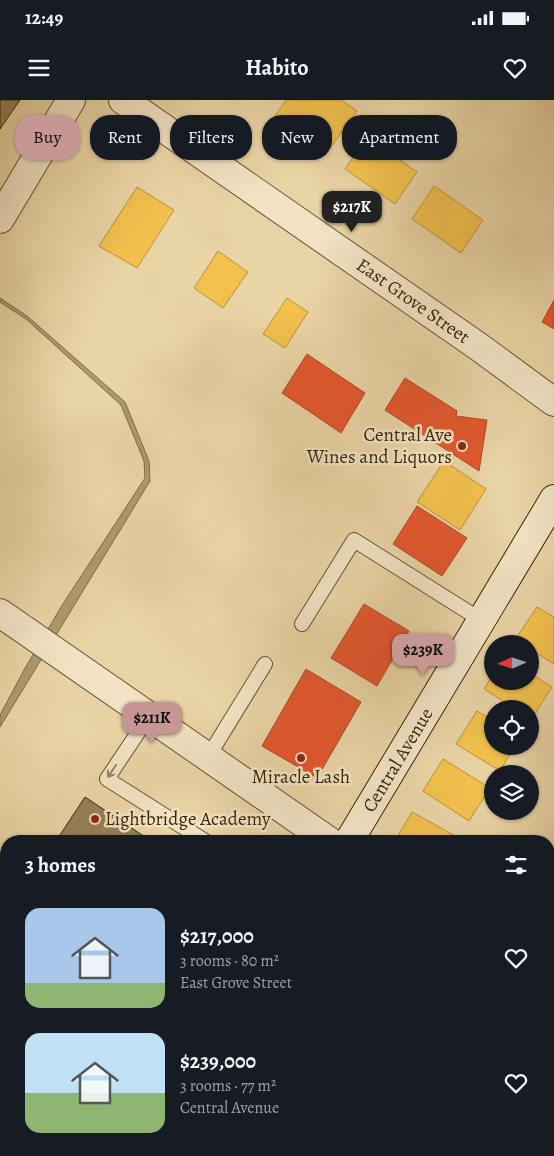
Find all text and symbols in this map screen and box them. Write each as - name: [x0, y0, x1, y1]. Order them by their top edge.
- text: 12:49: [25, 5, 63, 31]
- text: Habito: [245, 53, 309, 83]
- icon: menu: [25, 54, 53, 82]
- icon: heart: [501, 54, 529, 82]
- chip: Buy: [15, 115, 80, 160]
- chip: Rent: [90, 115, 160, 160]
- chip: Filters: [170, 115, 252, 160]
- chip: New: [262, 115, 332, 160]
- chip: Apartment: [342, 115, 457, 160]
- pin: $217K: [317, 190, 387, 233]
- text: $217K: [333, 196, 371, 218]
- street label: East Grove Street: [351, 252, 475, 350]
- place label: Central Ave Wines and Liquors: [306, 422, 452, 470]
- marker: Central Ave Wines and Liquors: [456, 440, 468, 452]
- pin: $239K: [388, 634, 458, 676]
- north arrow: [484, 635, 539, 690]
- map controls: [484, 635, 539, 820]
- text: $239K: [403, 639, 443, 661]
- button: locate: [484, 700, 539, 755]
- pin: $211K: [117, 702, 187, 744]
- street label: Central Avenue: [357, 703, 439, 817]
- text: $211K: [133, 707, 171, 729]
- marker: Miracle Lash: [295, 752, 307, 764]
- one-way arrow: [107, 764, 118, 778]
- place label: Miracle Lash: [252, 764, 350, 790]
- button: layers: [484, 765, 539, 820]
- place label: Lightbridge Academy: [105, 806, 271, 832]
- marker: Lightbridge Academy: [89, 813, 101, 825]
- text: 3 homes: [25, 851, 96, 879]
- icon: filters: [502, 851, 530, 879]
- text: $217,000: [180, 922, 254, 950]
- icon: home: [65, 928, 125, 988]
- icon: heart: [502, 944, 530, 972]
- text: 3 rooms · 80 m²: [180, 950, 279, 972]
- text: East Grove Street: [180, 972, 292, 994]
- text: $239,000: [180, 1047, 256, 1075]
- icon: home: [65, 1053, 125, 1113]
- icon: heart: [502, 1069, 530, 1097]
- text: 3 rooms · 77 m²: [180, 1075, 276, 1097]
- text: Central Avenue: [180, 1097, 279, 1119]

